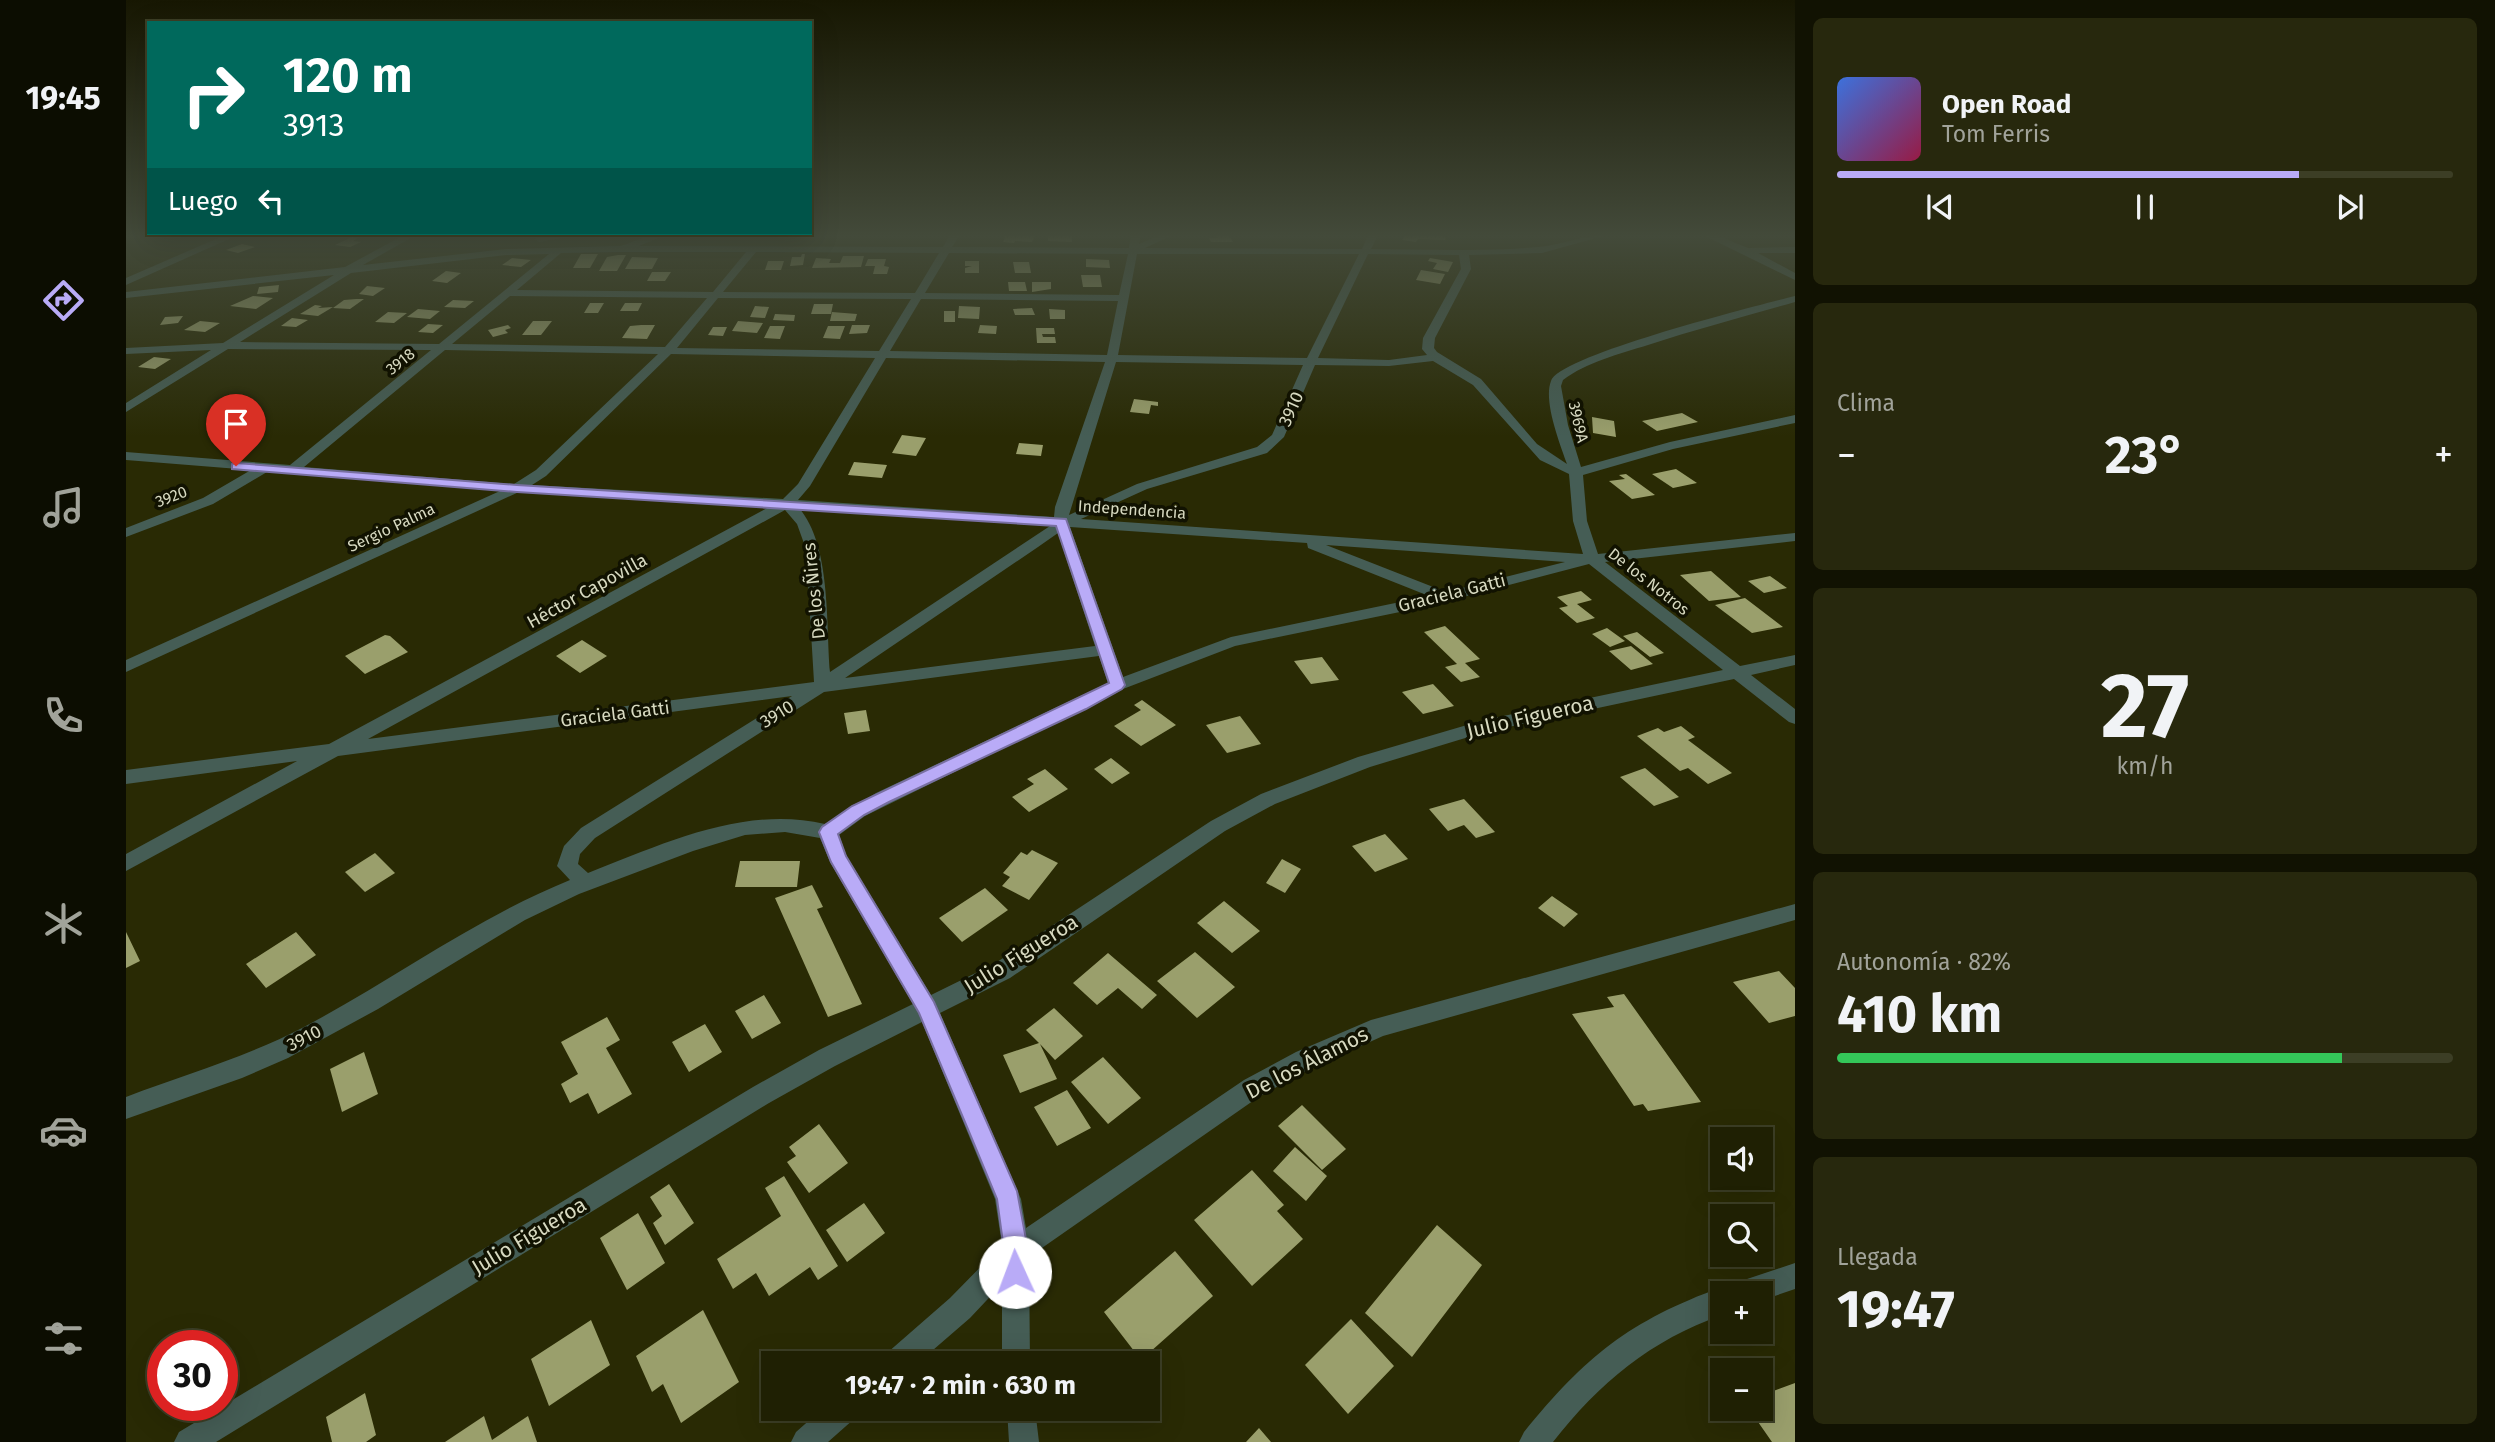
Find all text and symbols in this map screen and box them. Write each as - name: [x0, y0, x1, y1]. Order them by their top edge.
- text: 120 m: [283, 46, 413, 105]
- icon: right: [168, 49, 259, 140]
- text: 19:45: [25, 79, 101, 117]
- text: Open Road: [1942, 89, 2071, 120]
- text: 3913: [283, 106, 345, 144]
- text: Tom Ferris: [1942, 120, 2050, 148]
- icon: left: [252, 182, 290, 220]
- text: Luego: [168, 186, 238, 217]
- icon: previous: [1921, 188, 1959, 226]
- icon: pause: [2126, 188, 2164, 226]
- icon: next: [2331, 188, 2369, 226]
- icon: directions: [39, 276, 88, 325]
- street label: 3918: [382, 344, 419, 379]
- street label: 3910: [1274, 388, 1308, 430]
- text: Clima: [1837, 389, 1895, 417]
- pin: [206, 394, 266, 466]
- street label: 3969A: [1565, 400, 1593, 445]
- icon: arrive: [217, 405, 255, 443]
- text: 23°: [2105, 424, 2185, 487]
- text: −: [1837, 432, 1856, 478]
- text: +: [2434, 432, 2453, 478]
- street label: 3920: [153, 482, 190, 511]
- icon: music: [39, 483, 88, 532]
- street label: Independencia: [1077, 496, 1187, 523]
- street label: Sergio Palma: [345, 499, 438, 556]
- street label: De los Ñires: [797, 542, 830, 641]
- street label: De los Notros: [1604, 544, 1693, 619]
- street label: Héctor Capovilla: [523, 549, 651, 633]
- street label: Graciela Gatti: [1396, 569, 1508, 617]
- text: 27: [2101, 652, 2189, 761]
- street label: Julio Figueroa: [1464, 690, 1596, 744]
- icon: phone: [39, 691, 88, 740]
- street label: 3910: [756, 695, 798, 733]
- street label: Graciela Gatti: [559, 696, 671, 732]
- text: km/h: [2117, 752, 2173, 780]
- icon: climate: [39, 899, 88, 948]
- street label: Julio Figueroa: [959, 909, 1083, 999]
- text: Autonomía · 82%: [1837, 948, 2011, 976]
- text: 410 km: [1837, 983, 2002, 1046]
- street label: 3910: [283, 1020, 325, 1056]
- street label: De los Álamos: [1241, 1021, 1373, 1105]
- icon: car: [39, 1106, 88, 1155]
- map controls: [1710, 1127, 1773, 1421]
- button: sound: [1710, 1127, 1773, 1190]
- street label: Julio Figueroa: [467, 1192, 591, 1280]
- button: search: [1710, 1204, 1773, 1267]
- position arrow: [978, 1235, 1052, 1309]
- text: Llegada: [1837, 1243, 1918, 1271]
- text: 19:47: [1837, 1278, 1955, 1341]
- button: +: [1710, 1281, 1773, 1344]
- icon: filters: [39, 1314, 88, 1363]
- speed limit sign: 30: [147, 1330, 238, 1421]
- button: −: [1710, 1358, 1773, 1421]
- text: 19:47 · 2 min · 630 m: [845, 1370, 1076, 1401]

